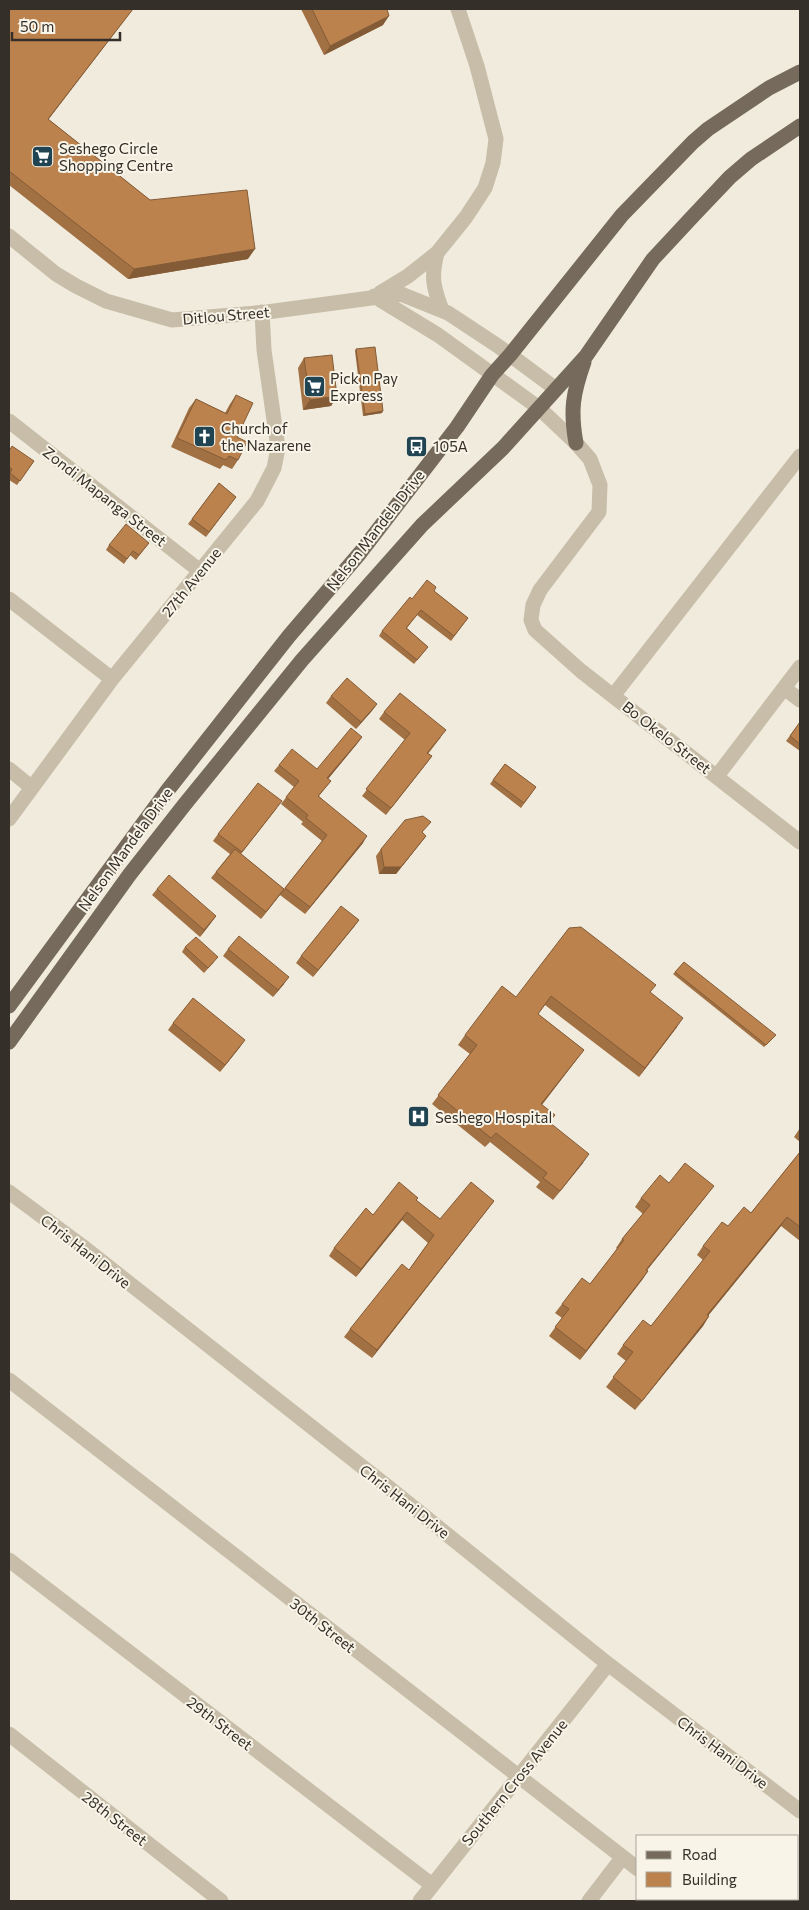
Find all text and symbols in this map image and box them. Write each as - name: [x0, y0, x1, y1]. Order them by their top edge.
- scale bar: [12, 10, 120, 42]
- text: 50 m: [20, 17, 54, 35]
- place label: Seshego Circle Shopping Centre: [59, 139, 173, 174]
- supermarket icon: Seshego Circle Shopping Centre: [31, 145, 55, 169]
- street label: Ditlou Street: [182, 302, 270, 328]
- place label: Pick n Pay Express: [330, 369, 398, 404]
- supermarket icon: Pick n Pay Express: [302, 375, 326, 399]
- place label: Church of the Nazarene: [221, 419, 311, 454]
- church icon: Church of the Nazarene: [193, 425, 217, 449]
- bus stop icon: 105A: [405, 434, 429, 458]
- place label: 105A: [433, 437, 468, 455]
- street label: Zondi Mapanga Street: [40, 442, 170, 550]
- street label: Nelson Mandela Drive: [322, 466, 428, 594]
- street label: 27th Avenue: [158, 544, 224, 620]
- street label: Bo Okelo Street: [619, 697, 715, 777]
- street label: Nelson Mandela Drive: [74, 784, 176, 914]
- hospital icon: Seshego Hospital: [407, 1105, 431, 1129]
- place label: Seshego Hospital: [435, 1108, 552, 1126]
- street label: Chris Hani Drive: [37, 1210, 135, 1292]
- street label: Chris Hani Drive: [356, 1460, 454, 1542]
- street label: 30th Street: [287, 1594, 359, 1656]
- street label: 29th Street: [184, 1693, 256, 1753]
- street label: Chris Hani Drive: [674, 1712, 772, 1792]
- street label: Southern Cross Avenue: [457, 1715, 571, 1849]
- street label: 28th Street: [79, 1787, 151, 1849]
- legend: [636, 1835, 799, 1900]
- text: Road: [682, 1845, 717, 1863]
- text: Building: [682, 1870, 737, 1888]

